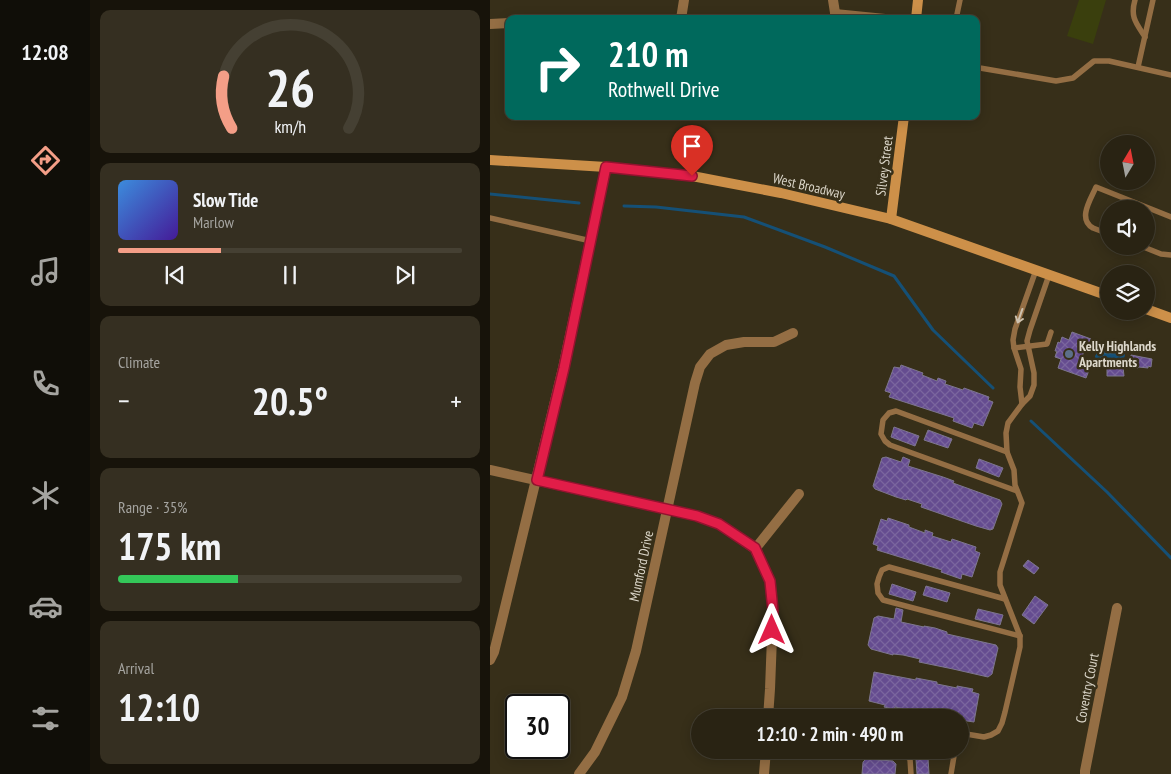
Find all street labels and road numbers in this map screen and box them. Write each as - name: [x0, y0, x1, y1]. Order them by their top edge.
- street label: Silvey Street: [871, 135, 897, 197]
- street label: West Broadway: [771, 169, 848, 203]
- street label: Mumford Drive: [625, 529, 657, 603]
- street label: Coventry Court: [1071, 651, 1103, 725]

